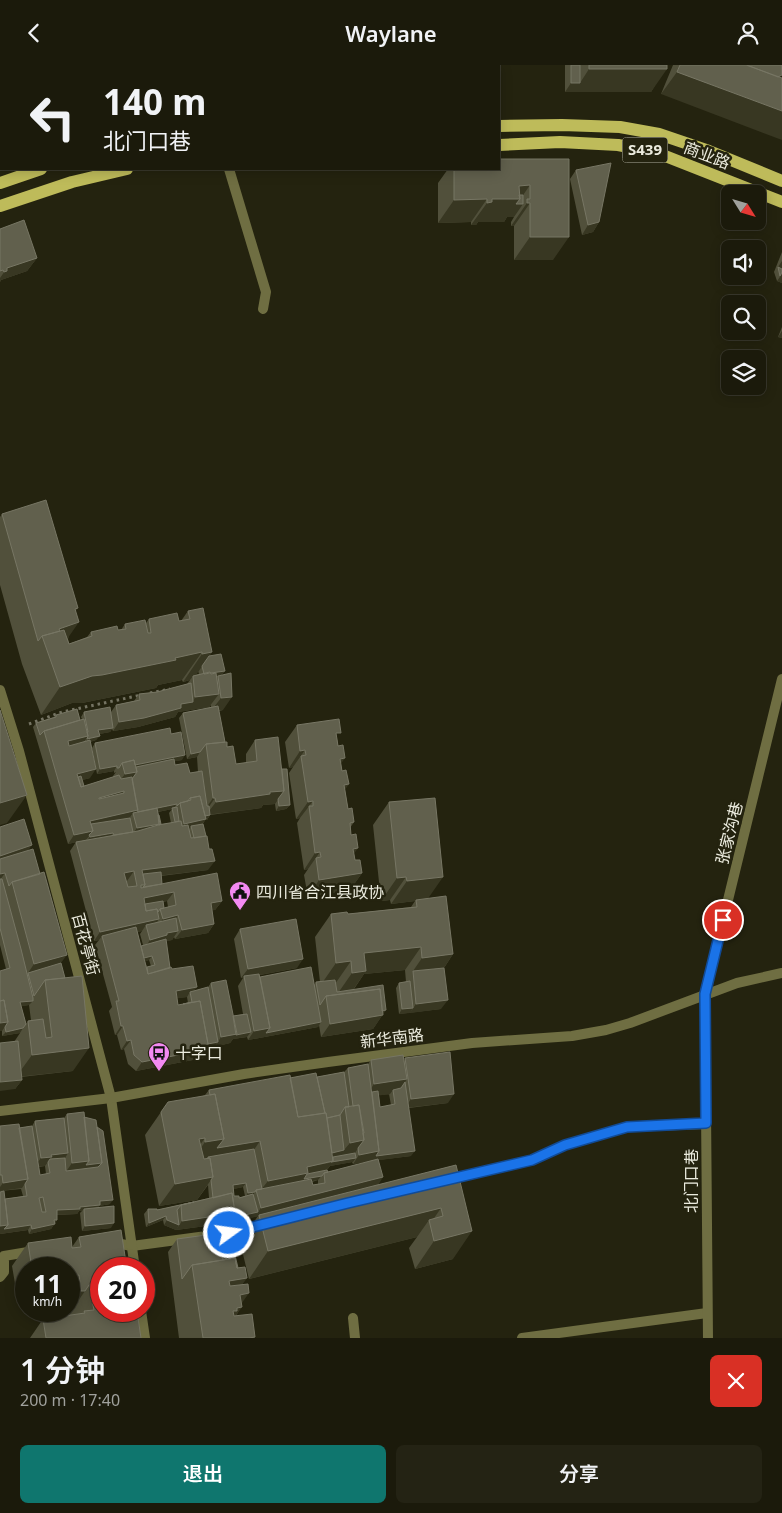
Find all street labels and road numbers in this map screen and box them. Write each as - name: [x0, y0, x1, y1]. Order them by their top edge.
- street label: 商业路: [681, 136, 733, 174]
- road number: S439: [622, 137, 668, 163]
- street label: 张家沟巷: [711, 799, 747, 867]
- street label: 百花亭街: [67, 910, 105, 978]
- street label: 新华南路: [359, 1023, 425, 1053]
- street label: 北门口巷: [680, 1149, 702, 1213]

